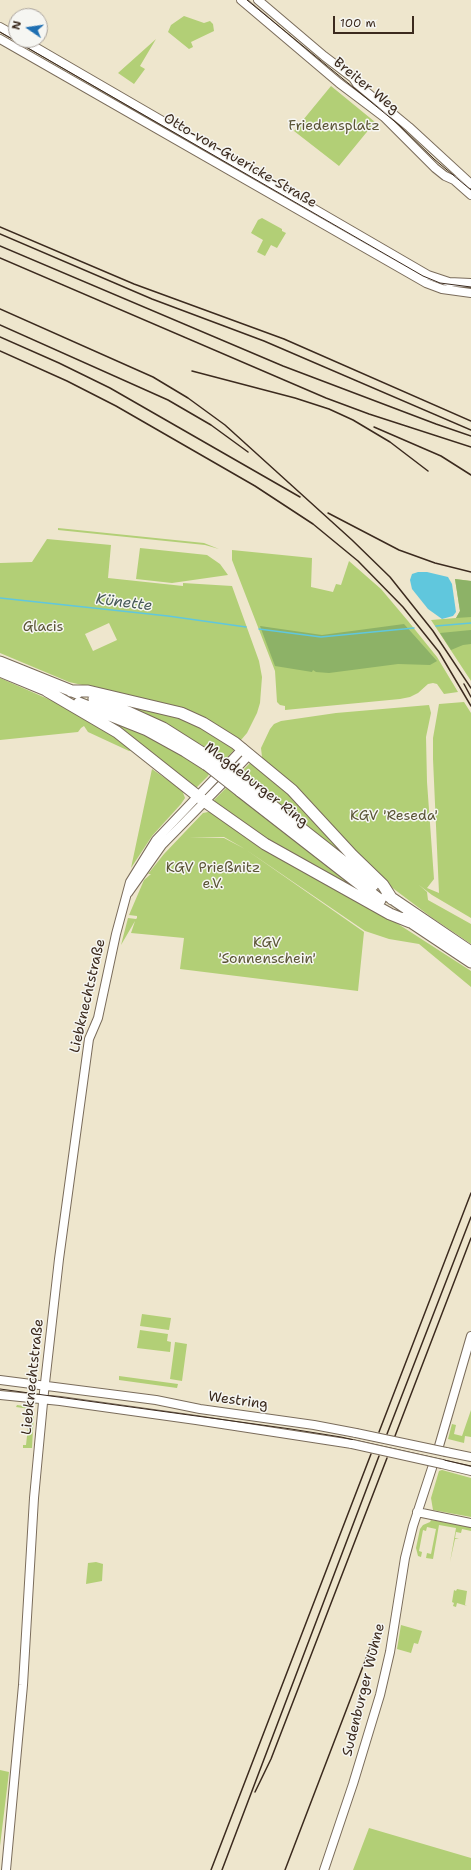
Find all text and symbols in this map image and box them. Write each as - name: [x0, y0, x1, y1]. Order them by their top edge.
- north arrow: [8, 8, 48, 48]
- scale bar: [335, 8, 416, 34]
- text: 100 m: [340, 15, 376, 31]
- text: N: [9, 19, 25, 31]
- street label: Breiter Weg: [330, 54, 402, 118]
- street label: Otto-von-Guericke-Straße: [160, 110, 320, 212]
- park label: Friedensplatz: [288, 118, 380, 134]
- water label: Künette: [95, 591, 153, 615]
- park label: Glacis: [23, 619, 63, 635]
- street label: Magdeburger Ring: [201, 739, 311, 831]
- park label: KGV 'Reseda': [350, 808, 438, 824]
- park label: KGV Prießnitz e.V.: [166, 860, 260, 892]
- park label: KGV 'Sonnenschein': [218, 935, 316, 968]
- street label: Liebknechtstraße: [67, 937, 109, 1055]
- street label: Liebknechtstraße: [19, 1318, 47, 1436]
- street label: Westring: [207, 1388, 269, 1414]
- street label: Sudenburger Wuhne: [339, 1622, 389, 1758]

